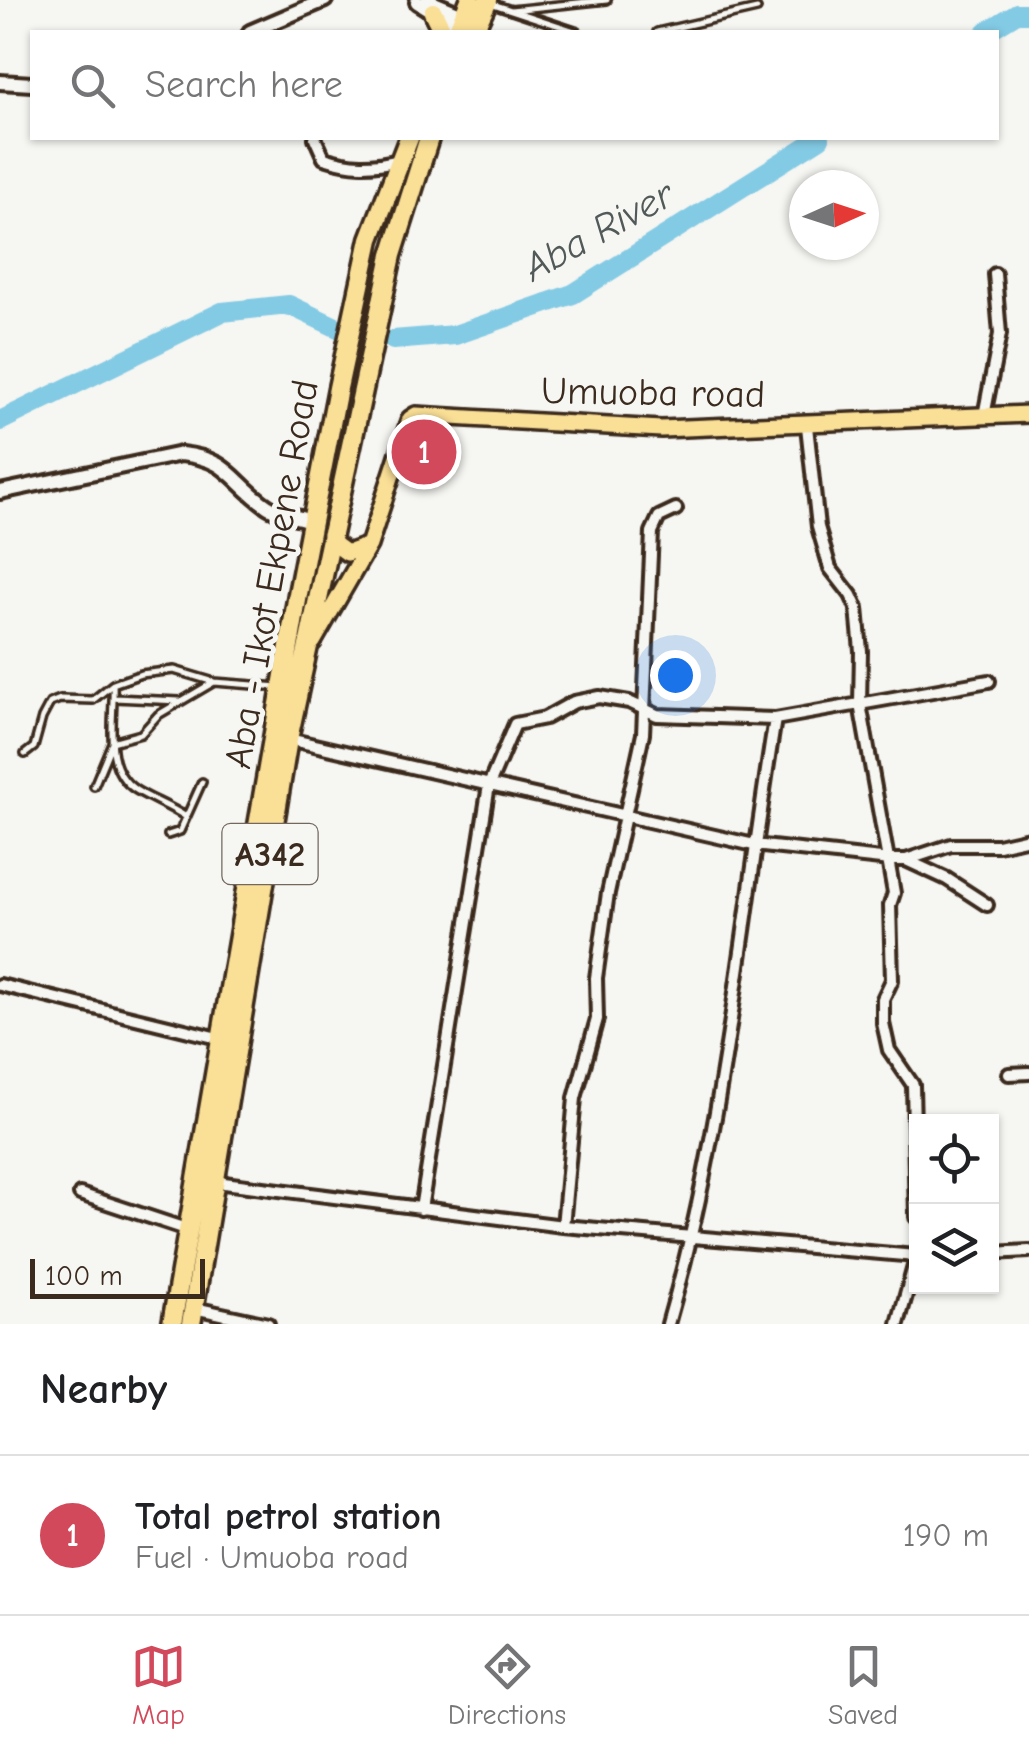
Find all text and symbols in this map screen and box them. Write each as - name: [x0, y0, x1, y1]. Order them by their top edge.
- search box: [30, 30, 999, 140]
- icon: search: [65, 58, 120, 113]
- text: Search here: [145, 63, 343, 107]
- water label: Aba River: [515, 170, 683, 291]
- north arrow: [789, 170, 879, 260]
- street label: Umuoba road: [541, 369, 765, 417]
- street label: Aba - Ikot Ekpene Road: [216, 376, 328, 772]
- pin: 1: [392, 414, 456, 490]
- your location: [650, 650, 701, 701]
- road number: A342: [222, 824, 318, 884]
- map controls: [909, 1114, 999, 1294]
- button: locate: [909, 1114, 999, 1204]
- button: layers: [909, 1204, 999, 1294]
- scale bar: [30, 1254, 205, 1298]
- text: 100 m: [45, 1260, 123, 1292]
- text: Nearby: [40, 1365, 167, 1414]
- text: Total petrol station: [135, 1495, 442, 1539]
- text: 1: [66, 1517, 79, 1554]
- text: 190 m: [903, 1517, 989, 1554]
- text: Fuel · Umuoba road: [135, 1539, 409, 1576]
- tab: Map: [131, 1639, 186, 1731]
- tab: Directions: [448, 1639, 566, 1731]
- tab: Saved: [828, 1639, 898, 1731]

